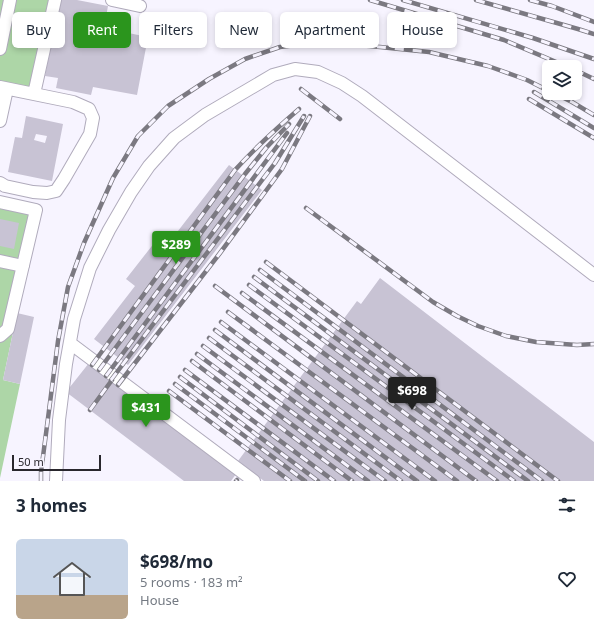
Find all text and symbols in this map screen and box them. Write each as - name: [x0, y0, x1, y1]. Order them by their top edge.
- chip: Buy: [12, 12, 65, 48]
- chip: Rent: [73, 12, 131, 48]
- chip: Filters: [139, 12, 207, 48]
- chip: New: [215, 12, 272, 48]
- chip: Apartment: [280, 12, 379, 48]
- chip: House: [387, 12, 457, 48]
- map controls: [542, 60, 582, 100]
- button: layers: [542, 60, 582, 100]
- pin: $289: [152, 231, 200, 265]
- text: $289: [161, 235, 191, 253]
- pin: $698: [388, 377, 436, 411]
- text: $698: [397, 381, 427, 399]
- pin: $431: [122, 394, 170, 428]
- text: $431: [131, 398, 161, 416]
- scale bar: [12, 453, 101, 472]
- text: 50 m: [18, 454, 44, 469]
- text: 3 homes: [16, 494, 87, 517]
- icon: filters: [556, 494, 578, 516]
- text: $698/mo: [140, 550, 213, 573]
- icon: home: [48, 555, 96, 603]
- icon: heart: [556, 568, 578, 590]
- text: 5 rooms · 183 m²: [140, 573, 243, 591]
- text: House: [140, 591, 179, 609]

